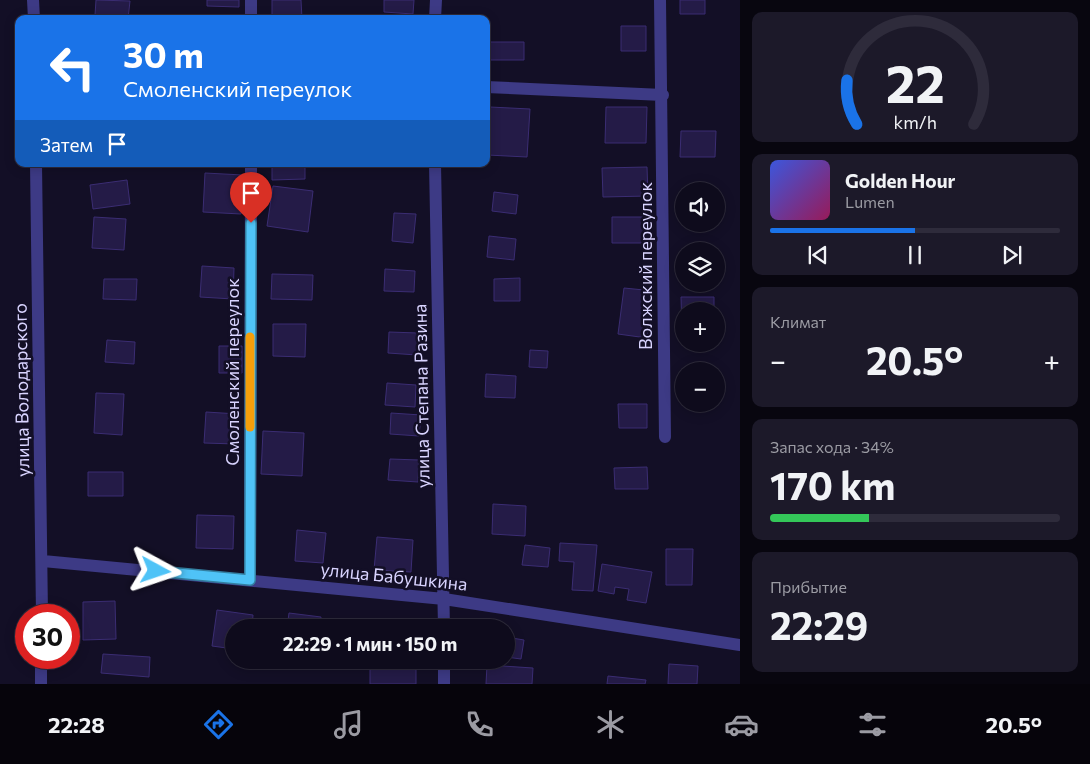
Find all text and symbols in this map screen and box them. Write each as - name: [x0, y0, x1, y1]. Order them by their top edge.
- text: 30 m: [123, 32, 204, 75]
- icon: left: [40, 35, 105, 100]
- text: 22: [885, 50, 945, 114]
- text: Смоленский переулок: [123, 75, 352, 102]
- text: km/h: [893, 111, 937, 133]
- icon: arrive: [103, 130, 131, 158]
- text: Затем: [40, 133, 93, 156]
- text: Golden Hour: [845, 169, 955, 192]
- pin: [230, 172, 272, 223]
- icon: arrive: [237, 179, 265, 207]
- street label: Волжский переулок: [634, 182, 656, 350]
- map controls: [675, 182, 725, 412]
- button: sound: [675, 182, 725, 232]
- text: Lumen: [845, 192, 895, 211]
- icon: previous: [804, 241, 832, 269]
- icon: pause: [901, 241, 929, 269]
- icon: next: [998, 241, 1026, 269]
- button: layers: [675, 242, 725, 292]
- street label: Смоленский переулок: [221, 278, 243, 466]
- button: +: [675, 302, 725, 352]
- street label: улица Володарского: [8, 303, 34, 477]
- street label: улица Степана Разина: [408, 304, 434, 488]
- text: Климат: [770, 312, 826, 331]
- text: 20.5°: [866, 336, 963, 383]
- text: −: [770, 343, 786, 377]
- text: +: [1044, 343, 1060, 377]
- button: −: [675, 362, 725, 412]
- text: Запас хода · 34%: [770, 437, 894, 456]
- text: 170 km: [770, 461, 895, 508]
- position arrow: [129, 544, 181, 596]
- street label: улица Бабушкина: [320, 557, 469, 595]
- text: Прибытие: [770, 577, 847, 596]
- text: 22:29: [770, 601, 868, 648]
- speed limit sign: 30: [15, 604, 80, 669]
- text: 22:29 · 1 мин · 150 m: [283, 632, 457, 655]
- icon: directions: [201, 707, 236, 742]
- icon: music: [331, 707, 366, 742]
- icon: phone: [462, 707, 497, 742]
- icon: climate: [593, 707, 628, 742]
- icon: car: [724, 707, 759, 742]
- icon: filters: [855, 707, 890, 742]
- text: 22:28: [48, 711, 105, 738]
- text: 20.5°: [986, 711, 1042, 738]

